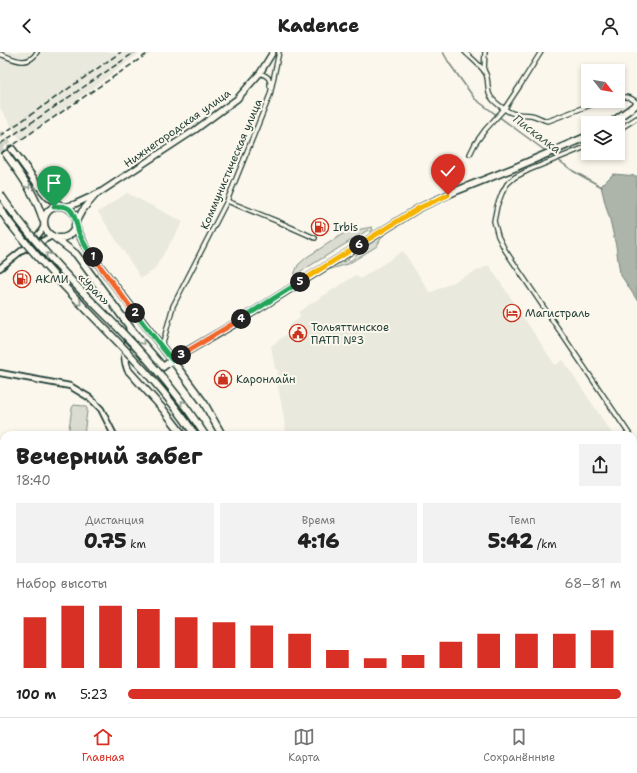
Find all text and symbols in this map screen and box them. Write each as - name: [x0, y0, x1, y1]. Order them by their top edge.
- text: Kadence: [278, 14, 359, 38]
- icon: back: [16, 15, 38, 37]
- icon: person: [599, 15, 621, 37]
- north arrow: [581, 64, 625, 108]
- map controls: [581, 64, 625, 160]
- street label: Нижнегородская улица: [121, 86, 234, 171]
- street label: Коммунистическая улица: [197, 96, 266, 232]
- water label: Пискалка: [510, 111, 564, 157]
- button: layers: [581, 116, 625, 160]
- pin: [431, 154, 465, 195]
- icon: check: [437, 160, 459, 182]
- pin: [37, 166, 71, 207]
- icon: arrive: [43, 172, 65, 194]
- one-way arrow: [23, 182, 31, 189]
- fuel station icon: Irbis: [310, 217, 330, 237]
- place label: Irbis: [333, 220, 358, 235]
- pin: 6: [349, 235, 369, 255]
- text: 6: [355, 237, 363, 252]
- pin: 1: [83, 247, 103, 267]
- text: 1: [90, 249, 96, 264]
- one-way arrow: [46, 253, 53, 260]
- fuel station icon: АКМИ: [12, 269, 32, 289]
- street label: «Урал»: [74, 270, 113, 309]
- place label: АКМИ: [35, 272, 69, 287]
- pin: 5: [290, 272, 310, 292]
- text: 5: [297, 274, 303, 289]
- one-way arrow: [75, 298, 82, 306]
- pin: 2: [125, 303, 145, 323]
- hotel icon: Магистраль: [502, 303, 522, 323]
- text: 2: [131, 305, 139, 320]
- place label: Магистраль: [525, 306, 590, 321]
- pin: 4: [231, 309, 251, 329]
- text: 4: [237, 311, 245, 326]
- place label: Тольяттинское ПАТП №3: [311, 320, 389, 348]
- public building icon: Тольяттинское ПАТП №3: [288, 323, 308, 343]
- one-way arrow: [138, 338, 145, 345]
- pin: 3: [171, 345, 191, 365]
- text: 3: [177, 347, 185, 362]
- shop icon: Каронлайн: [213, 369, 233, 389]
- place label: Каронлайн: [236, 372, 296, 387]
- one-way arrow: [181, 401, 188, 408]
- text: Вечерний забег: [16, 442, 203, 471]
- button: share: [579, 444, 621, 486]
- text: 18:40: [16, 472, 51, 489]
- text: Дистанция: [85, 513, 144, 528]
- text: Время: [302, 513, 335, 528]
- text: Темп: [509, 513, 535, 528]
- text: 0.75: [84, 528, 127, 554]
- text: 4:16: [298, 528, 339, 554]
- text: 5:42: [488, 528, 533, 554]
- text: km: [127, 537, 146, 552]
- text: /km: [533, 537, 557, 552]
- text: Набор высоты: [16, 575, 107, 592]
- text: 68–81 m: [565, 575, 621, 592]
- text: 100 m: [16, 686, 56, 703]
- text: 5:23: [80, 686, 108, 703]
- tab: Главная: [82, 726, 124, 765]
- tab: Карта: [288, 726, 320, 765]
- tab: Сохранённые: [483, 726, 555, 765]

